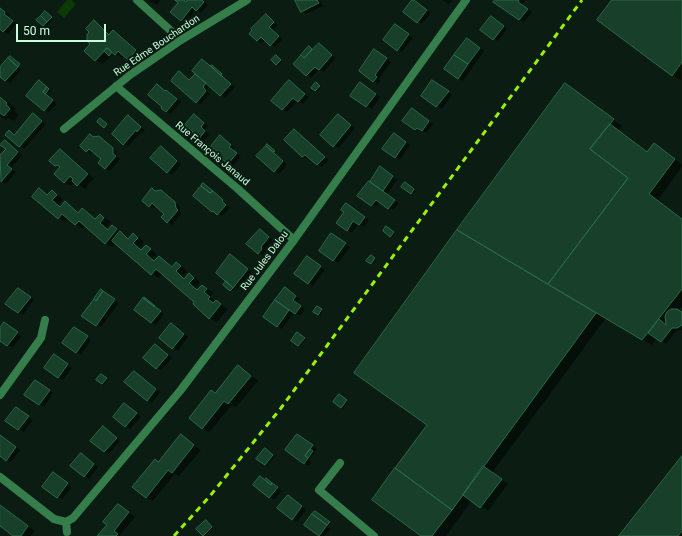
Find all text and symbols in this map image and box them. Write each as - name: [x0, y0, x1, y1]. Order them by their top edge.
- street label: Rue Edme Bouchardon: [112, 13, 202, 79]
- scale bar: [18, 16, 108, 42]
- text: 50 m: [23, 24, 50, 38]
- street label: Rue François Janaud: [172, 119, 252, 189]
- street label: Rue Jules Dalou: [239, 229, 291, 293]

